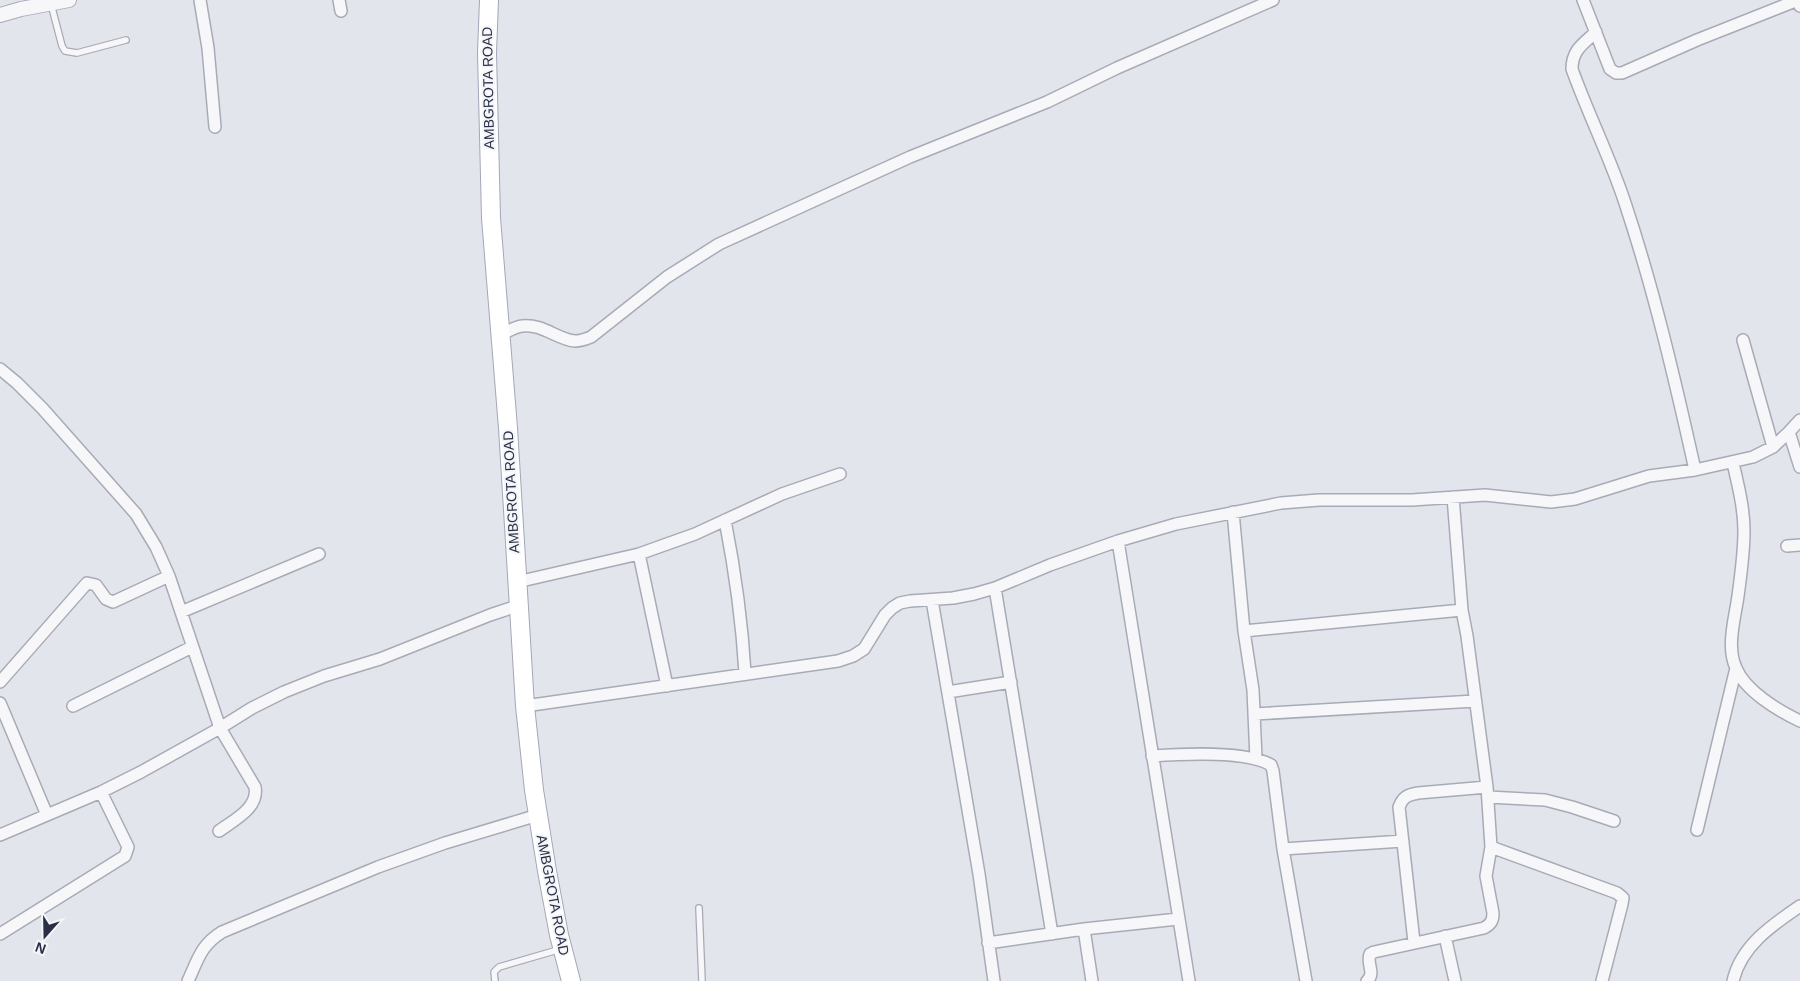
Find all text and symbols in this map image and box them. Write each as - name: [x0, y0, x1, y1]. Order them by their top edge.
- street label: AMBGROTA ROAD: [479, 27, 497, 149]
- street label: AMBGROTA ROAD: [500, 430, 522, 554]
- street label: AMBGROTA ROAD: [533, 833, 573, 957]
- north arrow: [20, 911, 70, 961]
- text: N: [33, 939, 48, 957]

